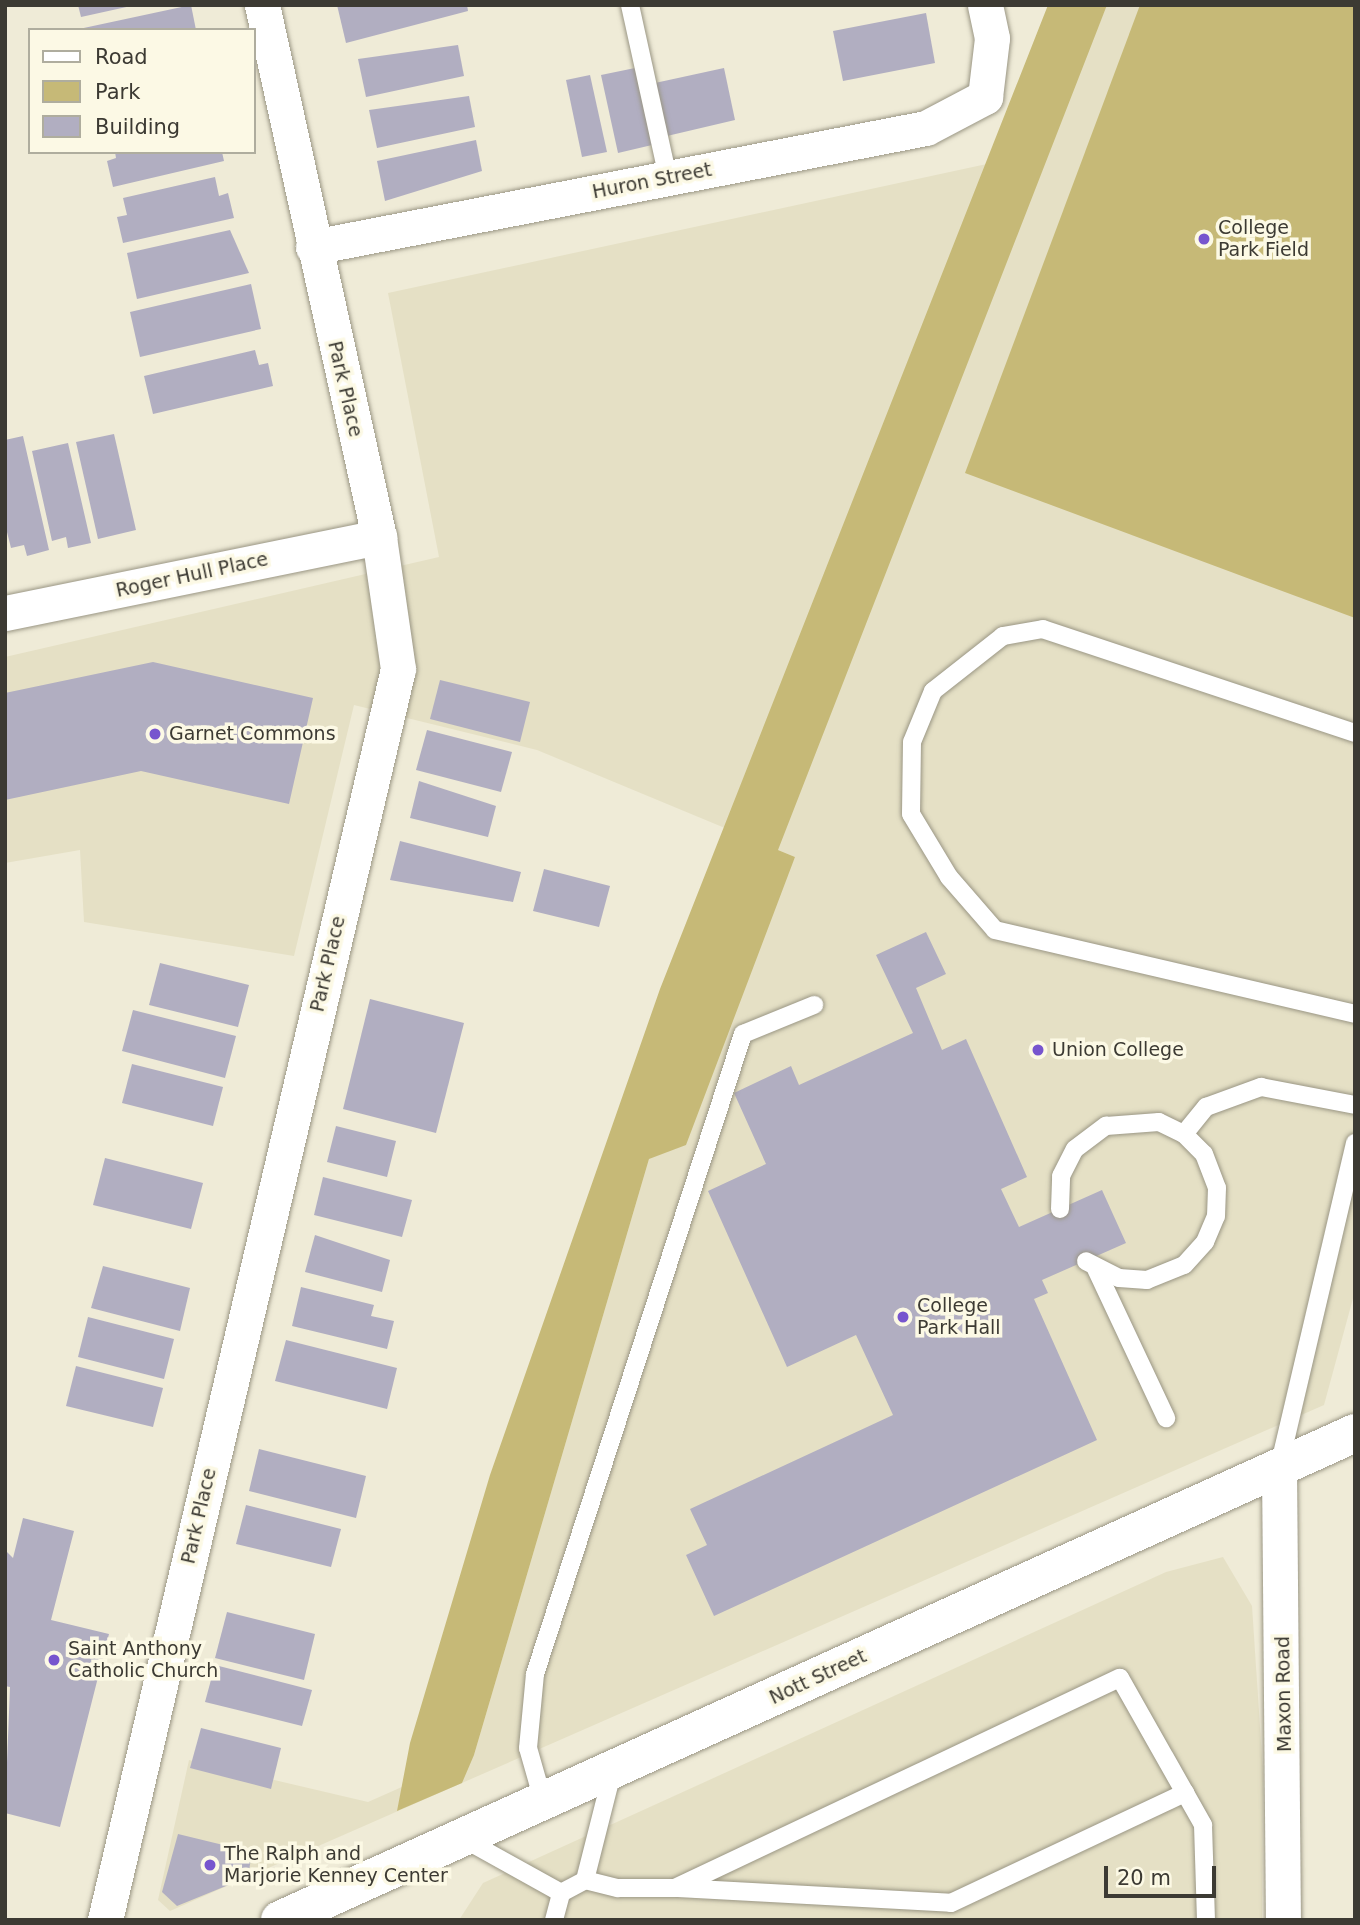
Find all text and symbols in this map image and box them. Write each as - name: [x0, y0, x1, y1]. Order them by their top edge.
- legend: [28, 28, 256, 154]
- text: Road: [95, 45, 148, 69]
- text: Park: [95, 80, 140, 104]
- text: Building: [95, 115, 180, 139]
- street label: Huron Street: [590, 158, 714, 204]
- place label: College Park Field: [1218, 217, 1309, 261]
- marker: College Park Field: [1196, 231, 1212, 247]
- street label: Park Place: [323, 339, 367, 439]
- street label: Roger Hull Place: [114, 548, 270, 602]
- place label: Garnet Commons: [169, 723, 336, 745]
- marker: Garnet Commons: [147, 726, 163, 742]
- street label: Park Place: [306, 914, 350, 1014]
- place label: Union College: [1052, 1039, 1184, 1061]
- marker: Union College: [1030, 1042, 1046, 1058]
- place label: College Park Hall: [917, 1295, 1001, 1339]
- marker: College Park Hall: [895, 1309, 911, 1325]
- street label: Park Place: [177, 1466, 221, 1566]
- street label: Maxon Road: [1272, 1636, 1296, 1752]
- place label: Saint Anthony Catholic Church: [68, 1638, 218, 1682]
- street label: Nott Street: [766, 1645, 870, 1709]
- marker: Saint Anthony Catholic Church: [46, 1652, 62, 1668]
- place label: The Ralph and Marjorie Kenney Center: [224, 1843, 448, 1887]
- scale bar: [1108, 1852, 1220, 1896]
- marker: The Ralph and Marjorie Kenney Center: [202, 1857, 218, 1873]
- text: 20 m: [1117, 1866, 1171, 1890]

